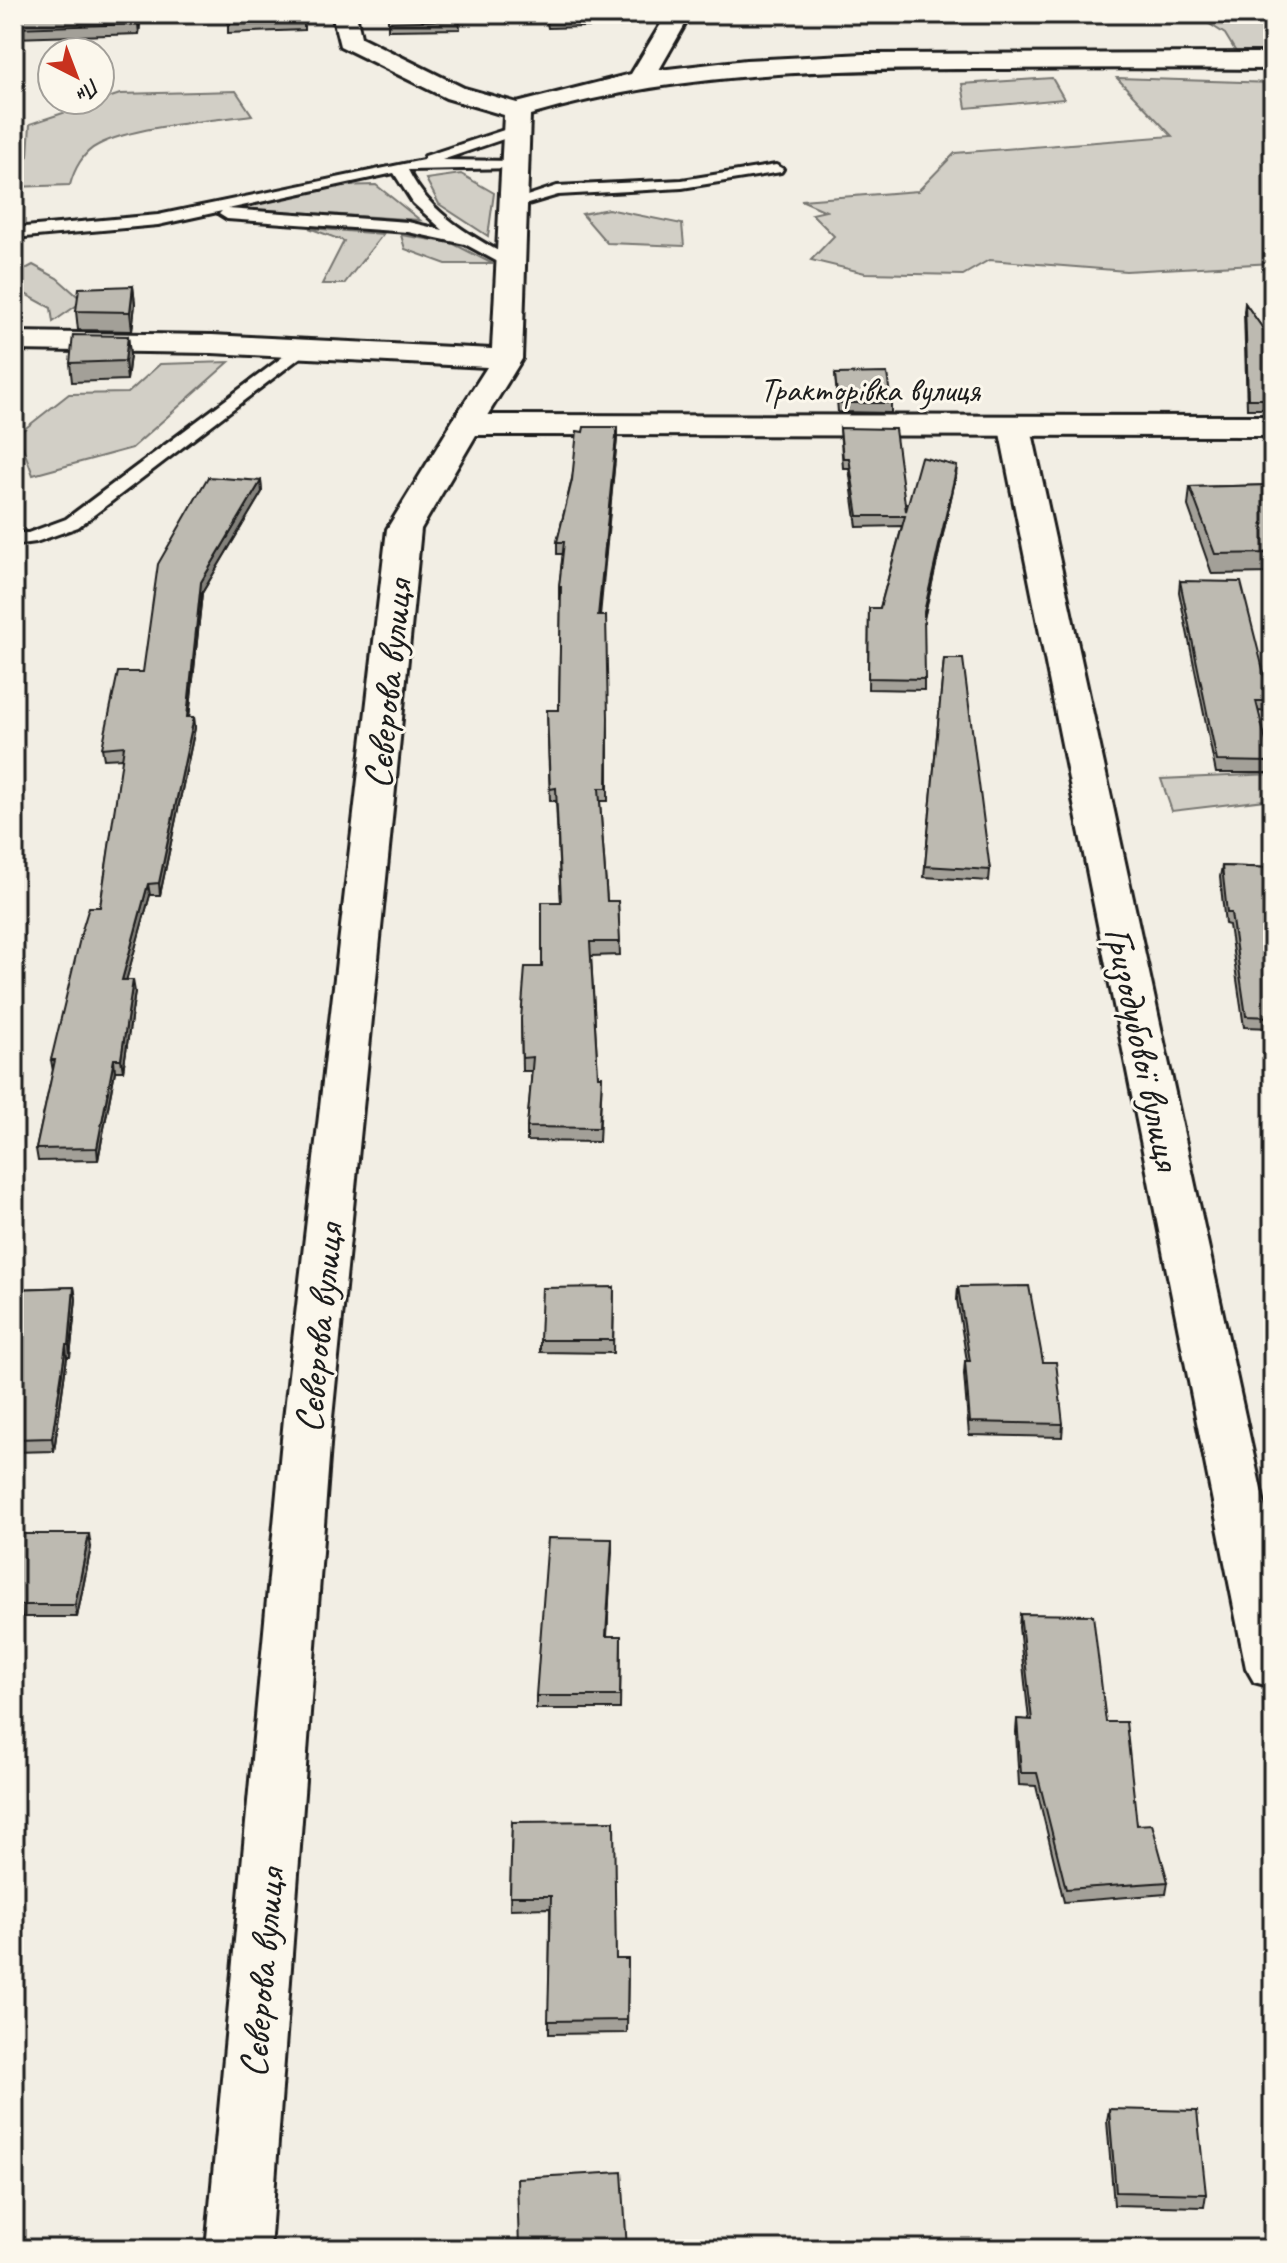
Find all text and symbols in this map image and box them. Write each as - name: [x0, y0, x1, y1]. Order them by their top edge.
- north arrow: [36, 36, 116, 116]
- text: Пн: [70, 72, 107, 109]
- street label: Тракторівка вулиця: [760, 368, 982, 411]
- street label: Сєверова вулиця: [352, 574, 424, 791]
- street label: Гризодубової вулиця: [1093, 922, 1194, 1177]
- street label: Сєверова вулиця: [283, 1218, 355, 1435]
- street label: Сєверова вулиця: [228, 1863, 296, 2080]

